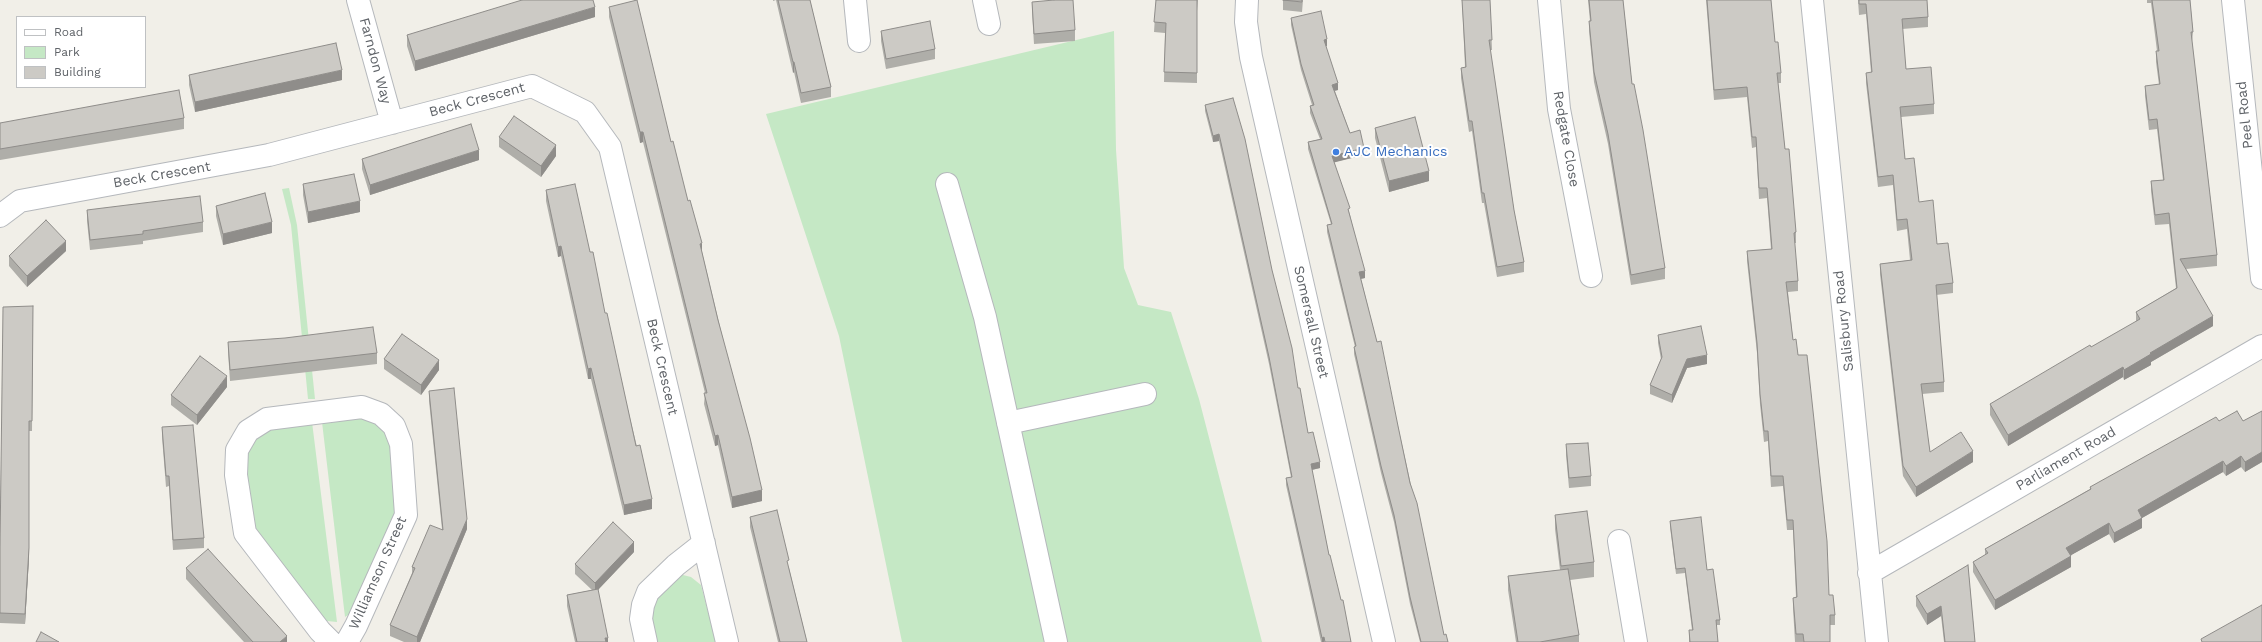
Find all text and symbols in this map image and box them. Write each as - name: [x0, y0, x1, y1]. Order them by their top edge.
- legend: [16, 16, 146, 88]
- street label: Farndon Way: [355, 16, 395, 106]
- text: Road: [54, 25, 83, 39]
- text: Park: [54, 45, 80, 59]
- text: Building: [54, 65, 101, 79]
- street label: Beck Crescent: [427, 79, 527, 121]
- street label: Peel Road: [2233, 80, 2257, 150]
- street label: Redgate Close: [1549, 90, 1583, 188]
- place label: AJC Mechanics: [1344, 144, 1448, 160]
- marker: AJC Mechanics: [1331, 147, 1341, 157]
- street label: Beck Crescent: [112, 158, 212, 192]
- street label: Somersall Street: [1290, 264, 1332, 380]
- street label: Salisbury Road: [1830, 270, 1858, 372]
- street label: Beck Crescent: [643, 317, 681, 417]
- street label: Parliament Road: [2013, 423, 2119, 495]
- street label: Williamson Street: [345, 514, 411, 632]

